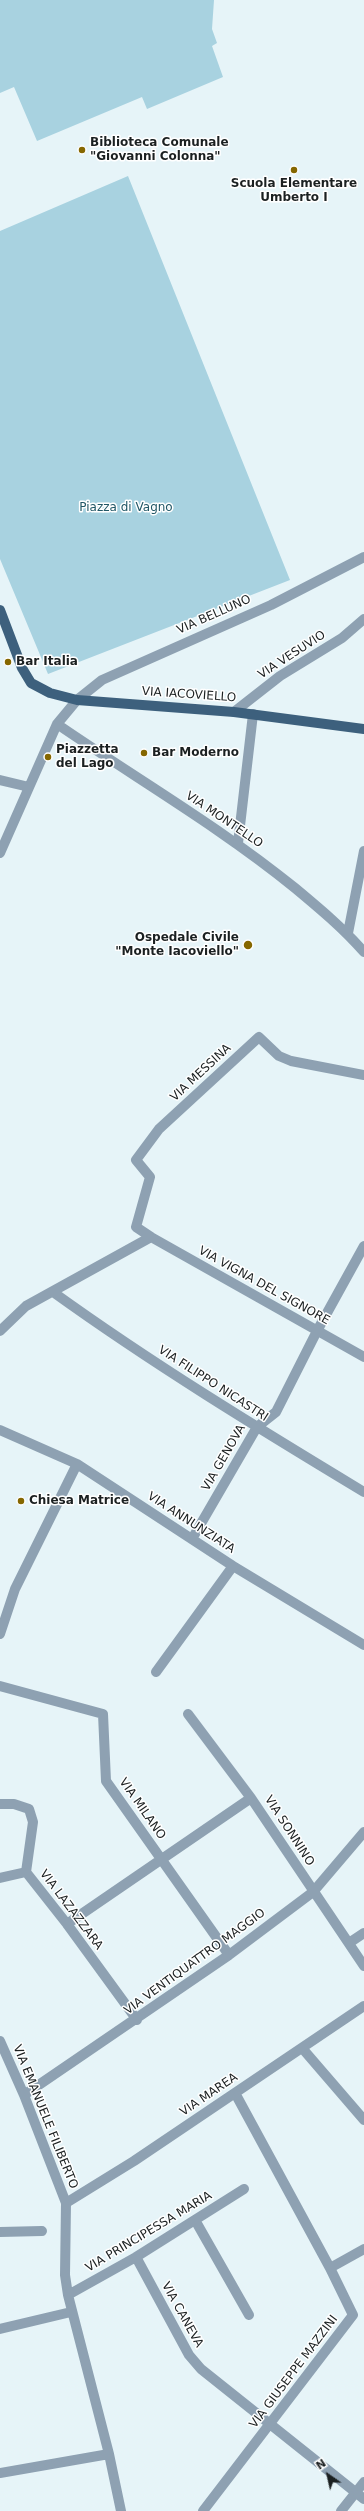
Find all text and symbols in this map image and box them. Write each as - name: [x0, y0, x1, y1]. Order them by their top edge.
- place label: Biblioteca Comunale "Giovanni Colonna": [90, 136, 229, 164]
- marker: Biblioteca Comunale "Giovanni Colonna": [77, 145, 87, 155]
- marker: Scuola Elementare Umberto I: [289, 165, 299, 175]
- place label: Scuola Elementare Umberto I: [231, 177, 357, 205]
- park label: Piazza di Vagno: [79, 501, 173, 515]
- street label: VIA BELLUNO: [175, 592, 253, 638]
- street label: VIA VESUVIO: [256, 628, 328, 682]
- place label: Bar Italia: [16, 655, 78, 669]
- marker: Bar Italia: [3, 657, 13, 667]
- street label: VIA IACOVIELLO: [141, 685, 237, 705]
- place label: Piazzetta del Lago: [56, 743, 119, 771]
- place label: Bar Moderno: [152, 746, 239, 760]
- marker: Bar Moderno: [139, 748, 149, 758]
- marker: Piazzetta del Lago: [43, 752, 53, 762]
- street label: VIA MONTELLO: [183, 789, 265, 851]
- place label: Ospedale Civile "Monte Iacoviello": [115, 931, 239, 959]
- marker: Ospedale Civile "Monte Iacoviello": [242, 939, 254, 951]
- street label: VIA MESSINA: [168, 1041, 234, 1105]
- street label: VIA VIGNA DEL SIGNORE: [196, 1244, 332, 1328]
- street label: VIA FILIPPO NICASTRI: [155, 1343, 271, 1425]
- street label: VIA GENOVA: [199, 1422, 249, 1494]
- street label: VIA ANNUNZIATA: [145, 1489, 237, 1557]
- place label: Chiesa Matrice: [29, 1494, 129, 1508]
- marker: Chiesa Matrice: [16, 1496, 26, 1506]
- street label: VIA MILANO: [116, 1776, 168, 1842]
- street label: VIA SONNINO: [261, 1793, 317, 1869]
- street label: VIA LAZAZZARA: [36, 1867, 106, 1953]
- street label: VIA VENTIQUATTRO MAGGIO: [122, 1906, 268, 2018]
- street label: VIA EMANUELE FILIBERTO: [9, 2043, 81, 2191]
- street label: VIA MAREA: [177, 2070, 241, 2120]
- street label: VIA PRINCIPESSA MARIA: [83, 2189, 215, 2275]
- street label: VIA CANEVA: [158, 2280, 206, 2350]
- street label: VIA GIUSEPPE MAZZINI: [247, 2313, 341, 2431]
- north arrow: [308, 2455, 348, 2495]
- text: N: [314, 2457, 328, 2473]

